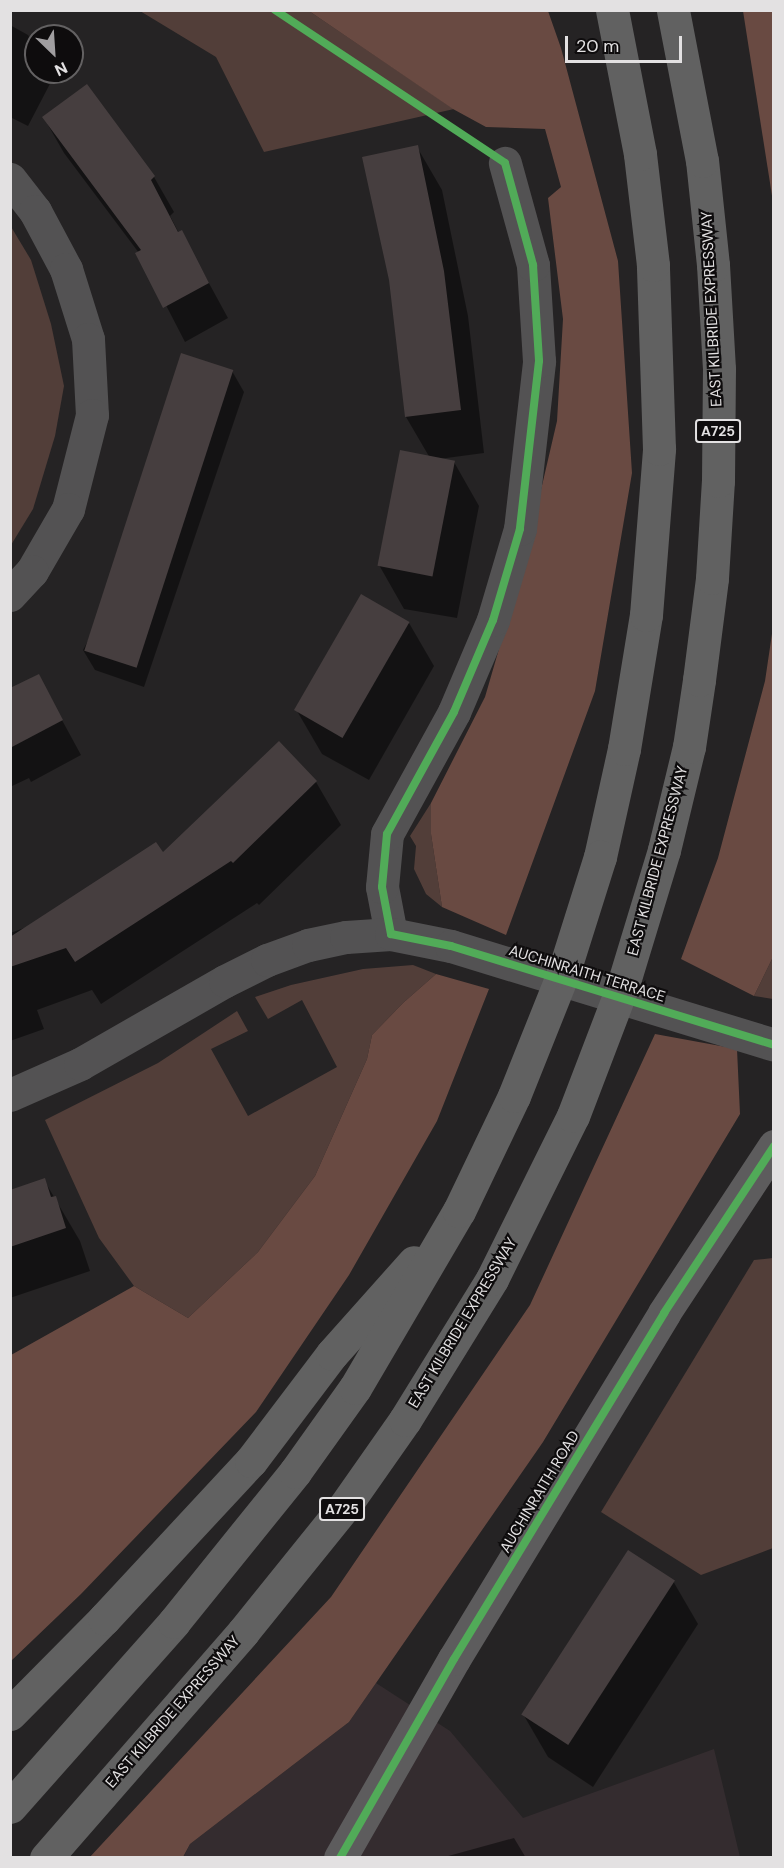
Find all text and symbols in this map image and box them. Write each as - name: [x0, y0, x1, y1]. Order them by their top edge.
- north arrow: [24, 24, 84, 84]
- scale bar: [568, 24, 685, 62]
- text: 20 m: [576, 34, 619, 58]
- text: N: [51, 57, 71, 81]
- street label: EAST KILBRIDE EXPRESSWAY: [698, 211, 726, 407]
- road number: A725: [694, 420, 742, 442]
- street label: EAST KILBRIDE EXPRESSWAY: [624, 764, 692, 958]
- street label: AUCHINRAITH TERRACE: [507, 942, 667, 1006]
- street label: EAST KILBRIDE EXPRESSWAY: [405, 1235, 521, 1411]
- street label: AUCHINRAITH ROAD: [496, 1428, 584, 1556]
- road number: A725: [318, 1498, 366, 1520]
- street label: EAST KILBRIDE EXPRESSWAY: [102, 1632, 244, 1792]

